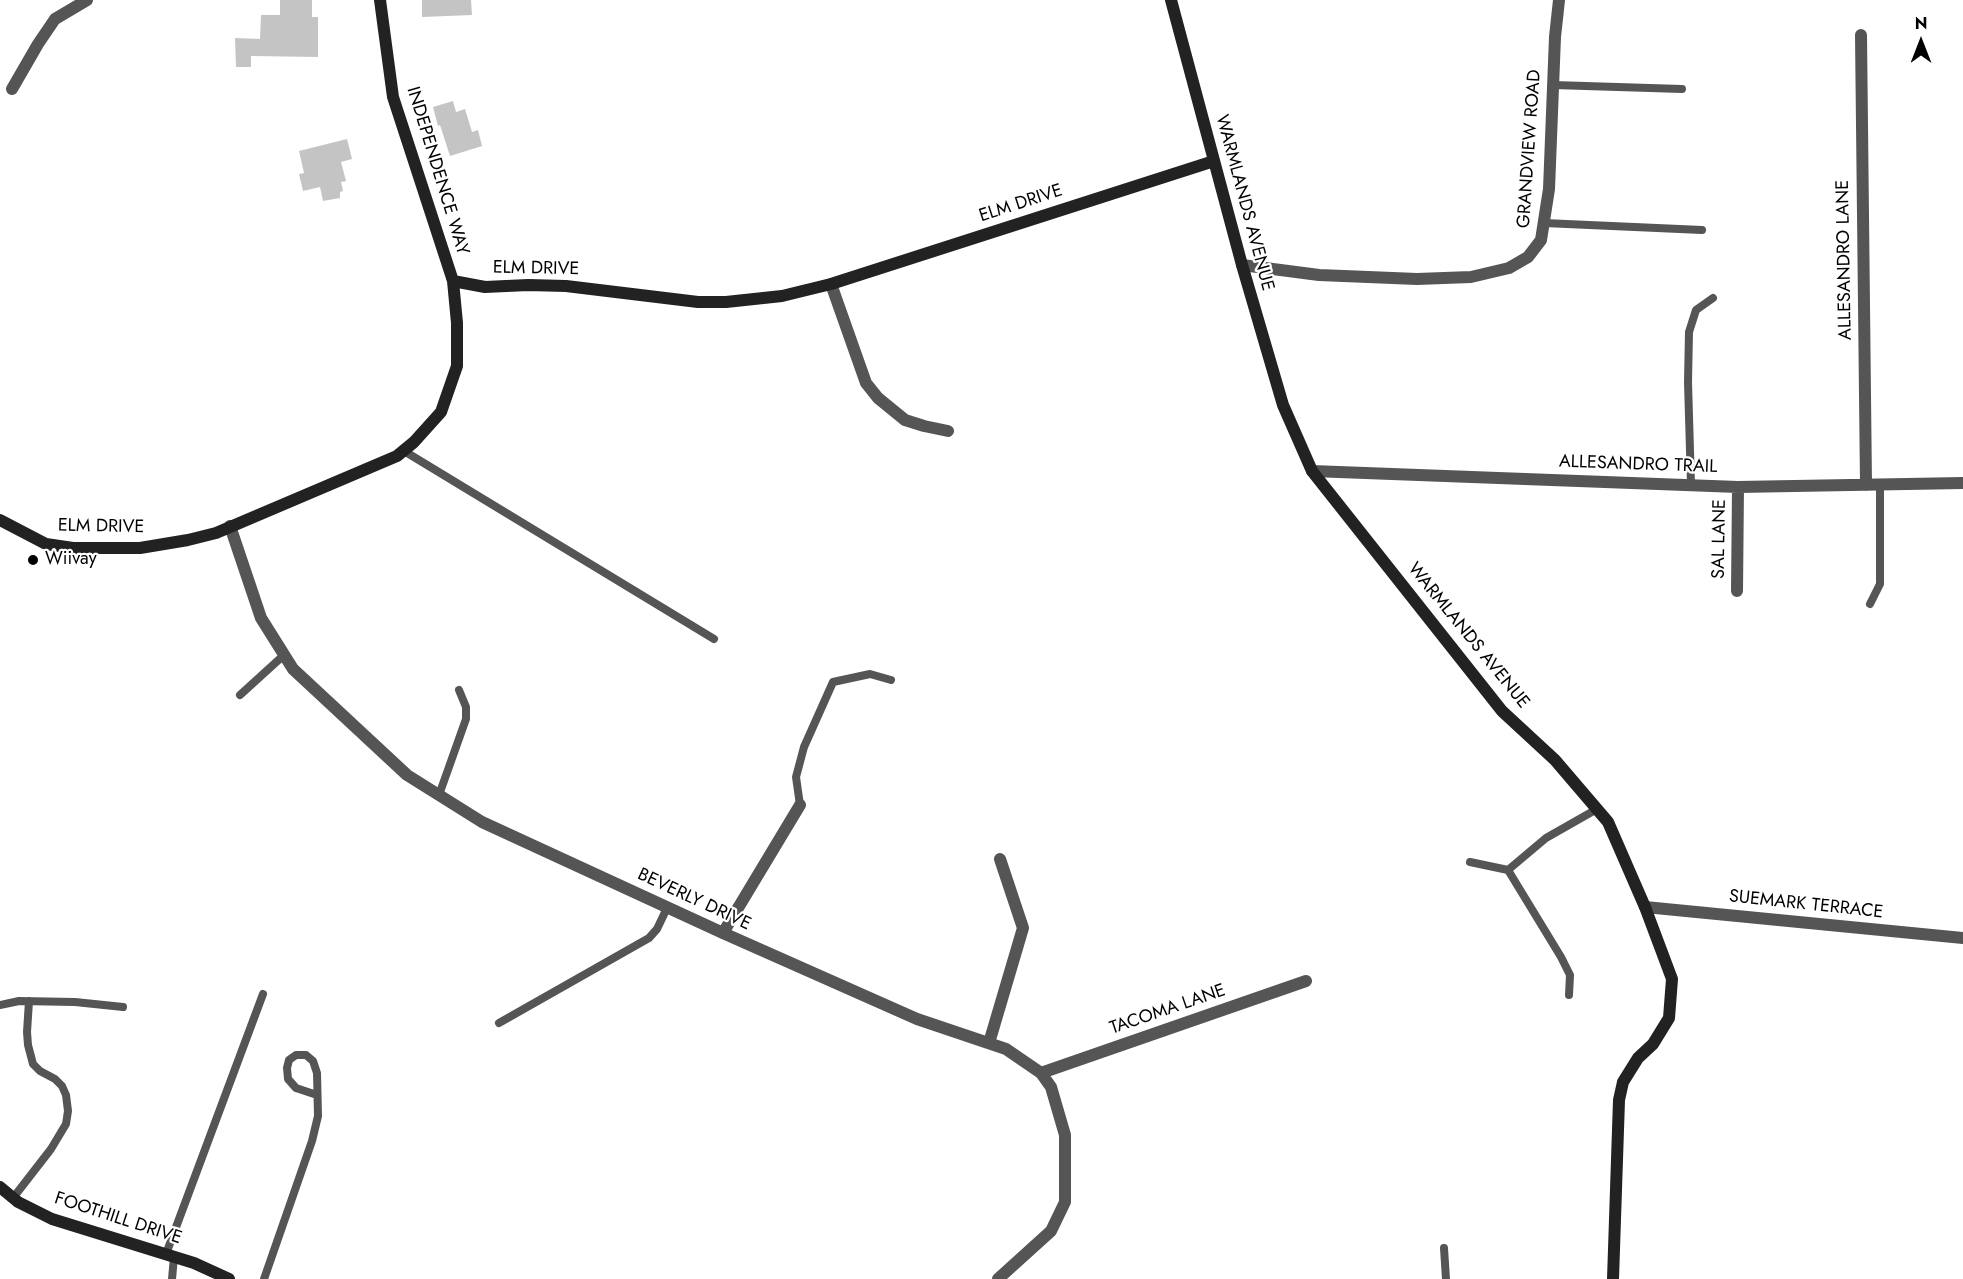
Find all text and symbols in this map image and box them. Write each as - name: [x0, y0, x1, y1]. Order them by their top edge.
- north arrow: [1891, 12, 1951, 72]
- text: N: [1915, 12, 1927, 35]
- street label: GRANDVIEW ROAD: [1514, 69, 1546, 229]
- street label: INDEPENDENCE WAY: [401, 84, 473, 258]
- street label: WARMLANDS AVENUE: [1210, 113, 1278, 293]
- street label: ELM DRIVE: [977, 180, 1065, 228]
- street label: ALLESANDRO LANE: [1833, 180, 1857, 340]
- street label: ELM DRIVE: [493, 257, 579, 281]
- street label: ALLESANDRO TRAIL: [1558, 451, 1718, 479]
- street label: SAL LANE: [1709, 499, 1731, 579]
- street label: ELM DRIVE: [58, 515, 144, 539]
- place label: Wiivay: [45, 549, 97, 571]
- marker: Wiivay: [26, 553, 40, 567]
- street label: WARMLANDS AVENUE: [1402, 559, 1534, 713]
- street label: BEVERLY DRIVE: [634, 864, 754, 936]
- street label: SUEMARK TERRACE: [1728, 886, 1884, 924]
- street label: TACOMA LANE: [1107, 980, 1229, 1040]
- street label: FOOTHILL DRIVE: [52, 1188, 184, 1250]

